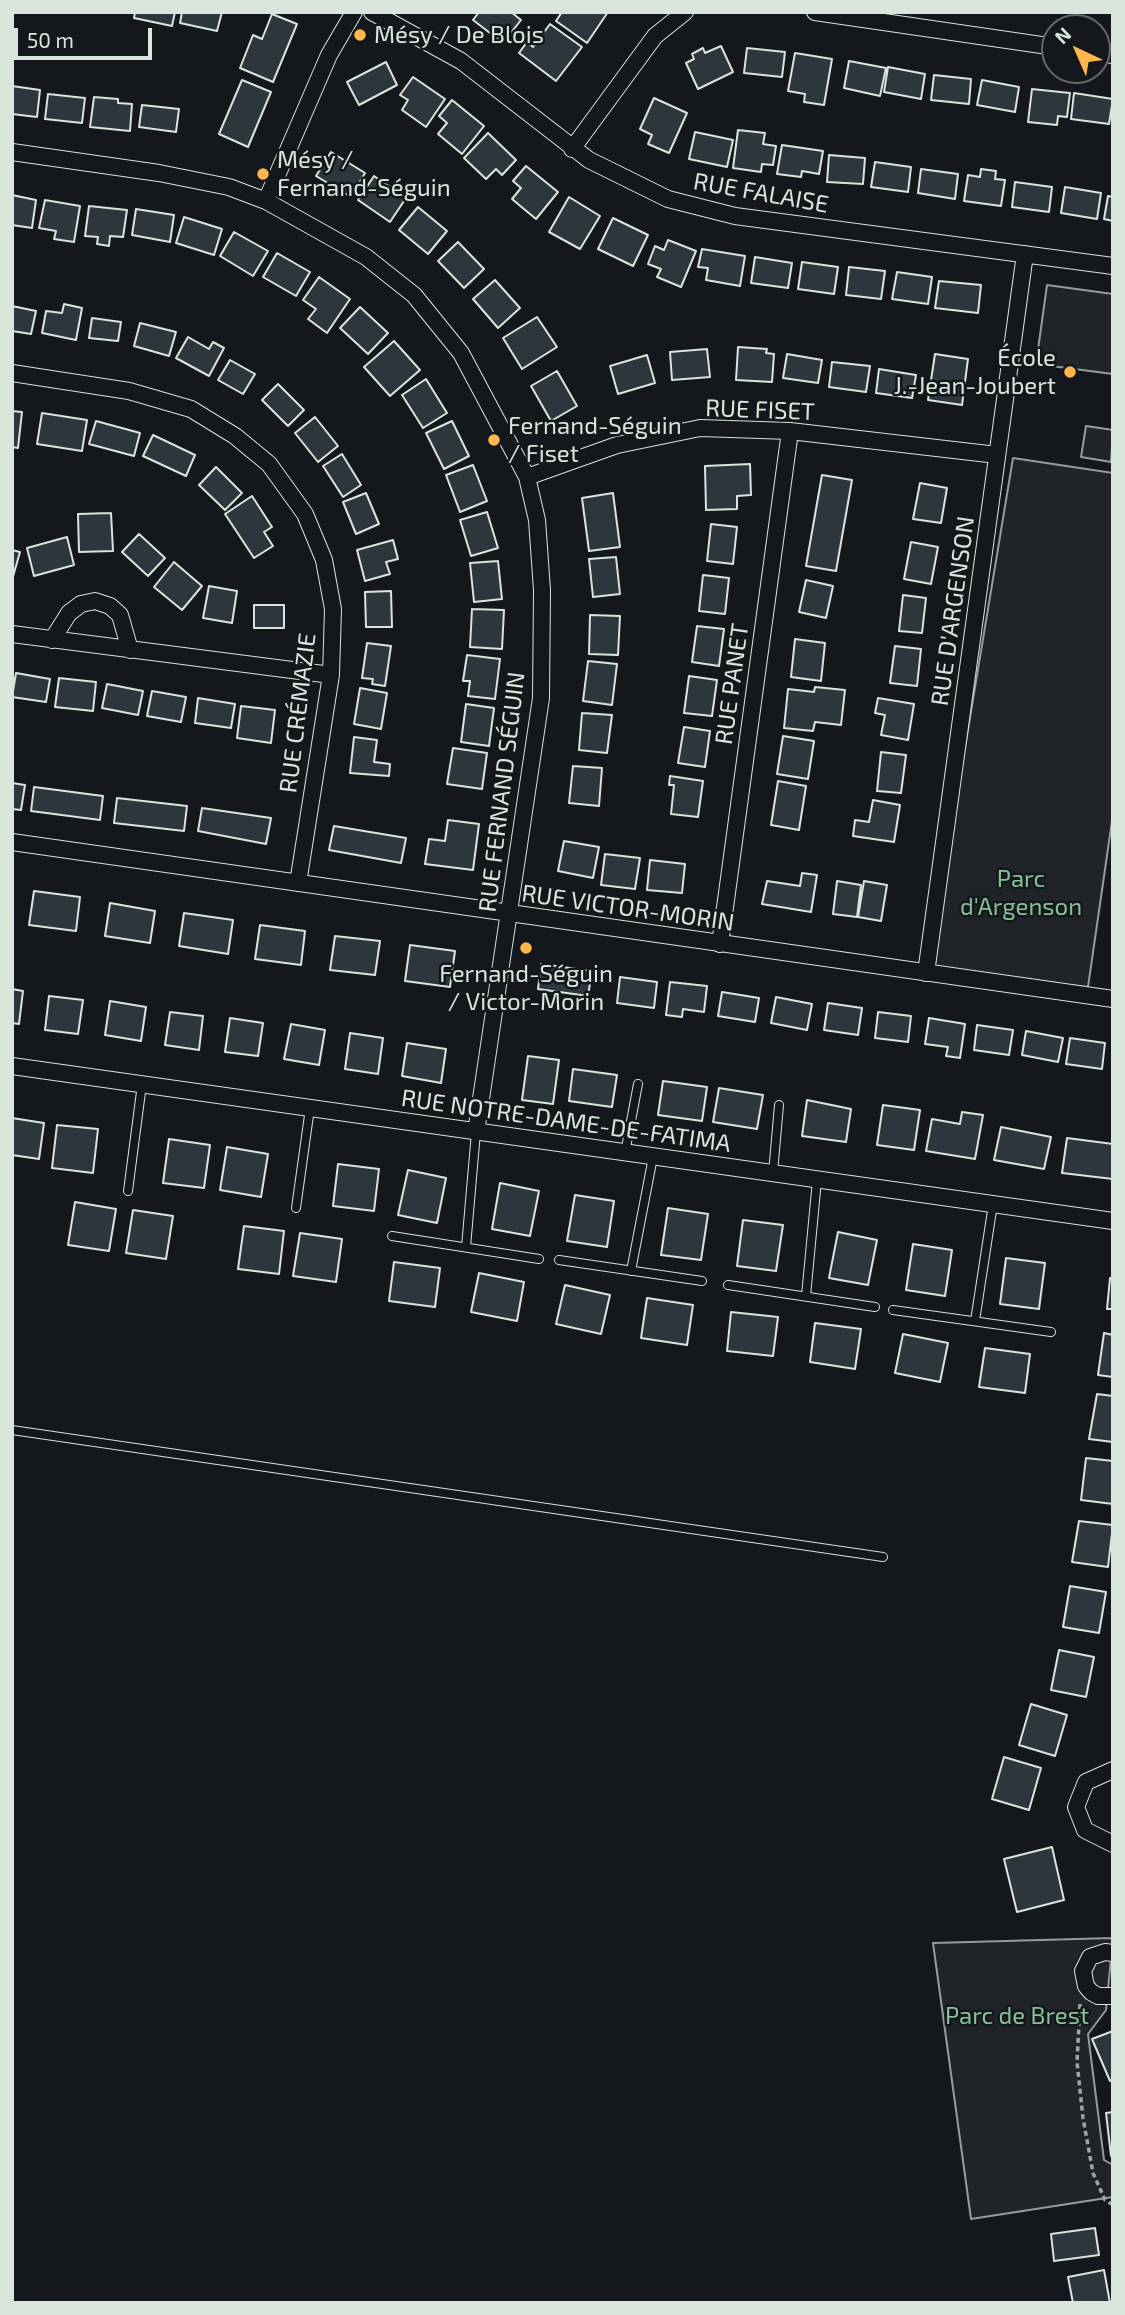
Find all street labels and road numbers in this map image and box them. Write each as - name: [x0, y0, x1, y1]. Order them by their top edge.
- street label: RUE FALAISE: [691, 167, 831, 219]
- street label: RUE FISET: [705, 394, 815, 426]
- street label: RUE D'ARGENSON: [925, 514, 981, 708]
- street label: RUE PANET: [709, 622, 755, 746]
- street label: RUE CRÉMAZIE: [274, 631, 322, 795]
- street label: RUE FERNAND SÉGUIN: [473, 670, 531, 914]
- street label: RUE VICTOR-MORIN: [520, 879, 736, 937]
- street label: RUE NOTRE-DAME-DE-FATIMA: [399, 1084, 733, 1158]

